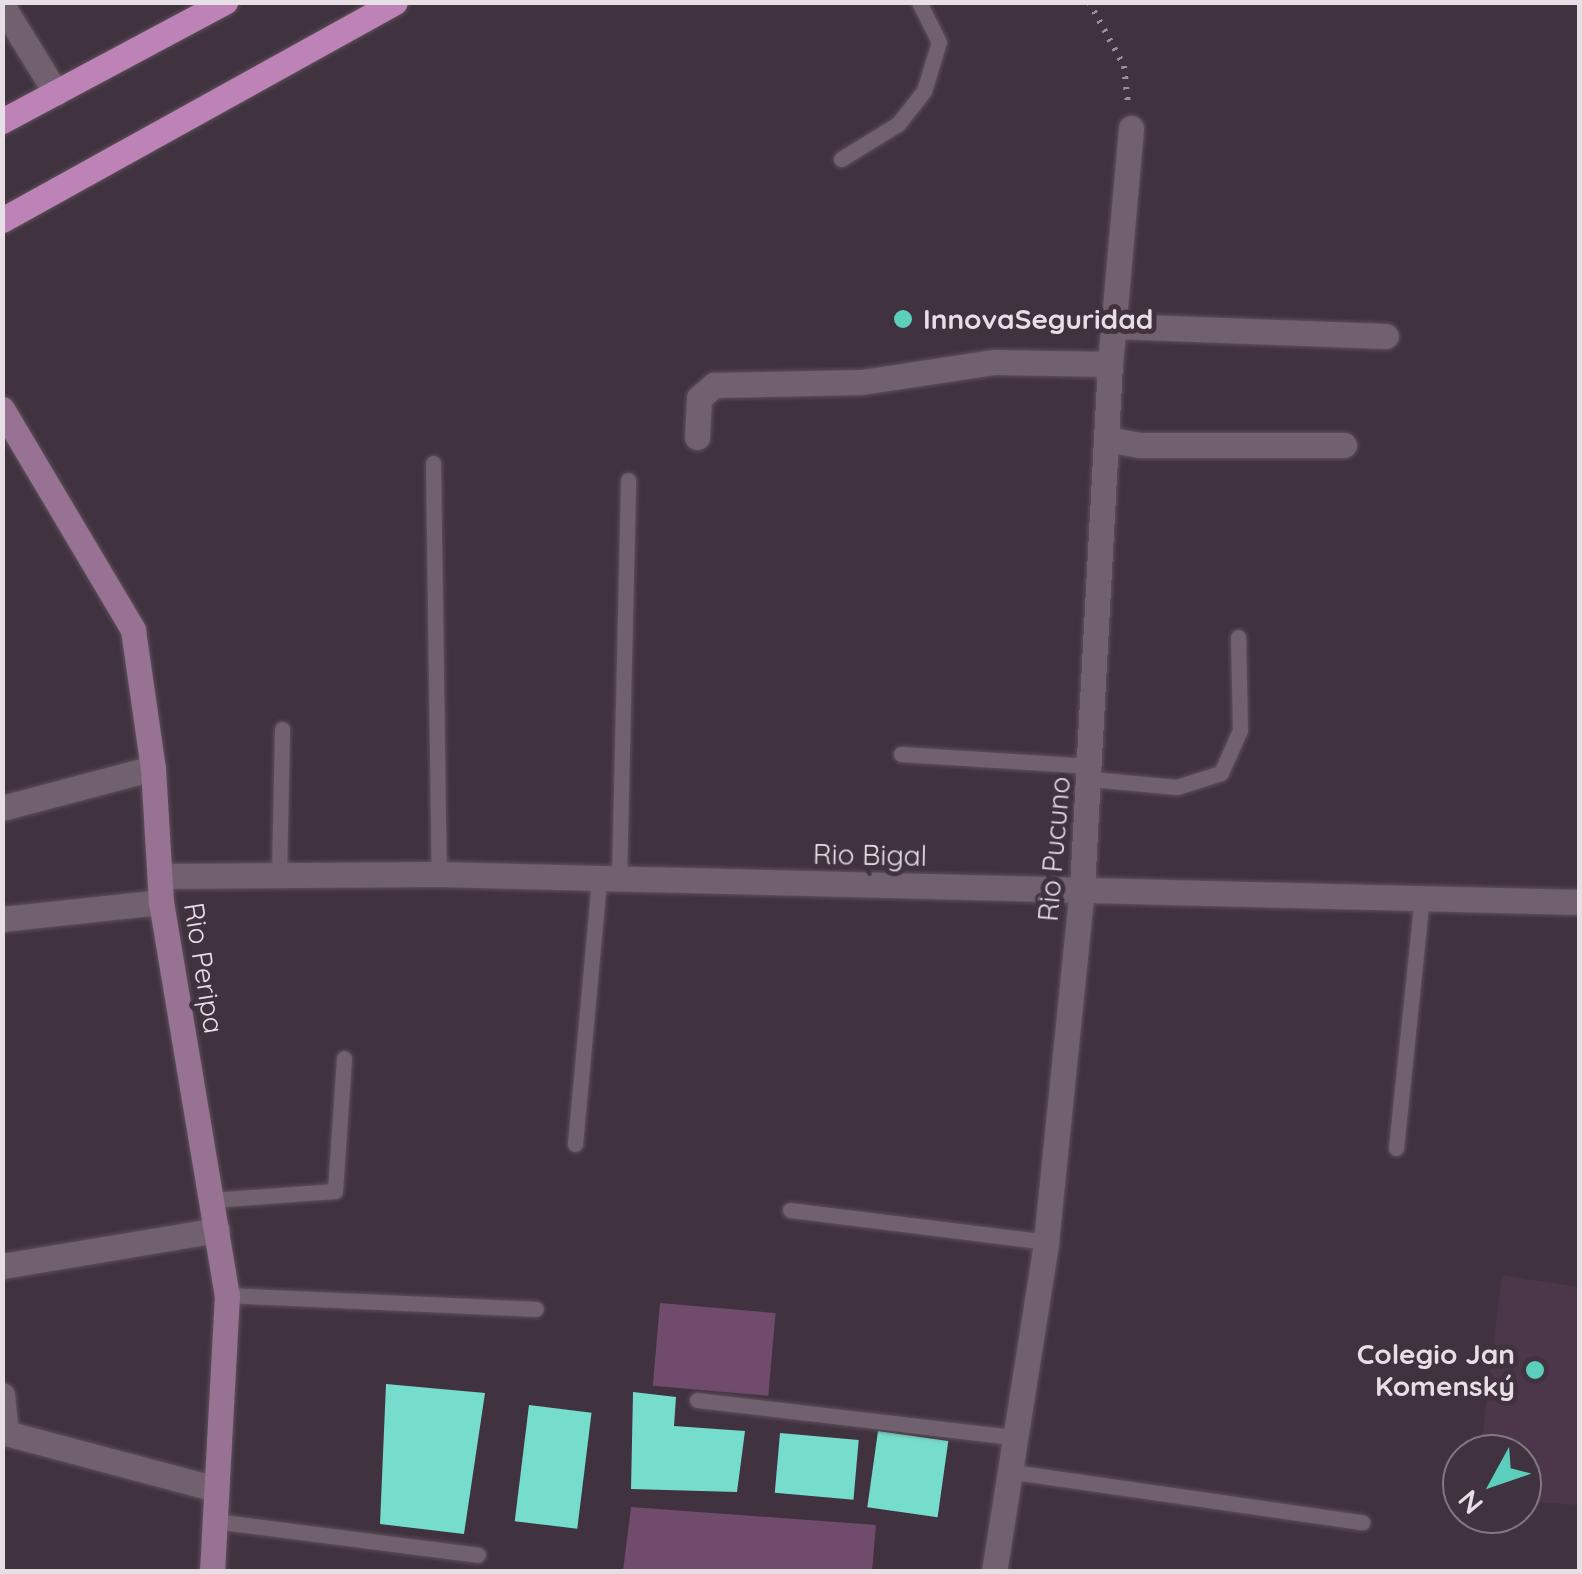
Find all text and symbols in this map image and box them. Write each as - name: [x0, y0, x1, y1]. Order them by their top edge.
- place label: InnovaSeguridad: [923, 302, 1153, 336]
- marker: InnovaSeguridad: [892, 308, 914, 330]
- street label: Rio Pucuno: [1031, 775, 1077, 923]
- street label: Rio Bigal: [813, 837, 927, 873]
- street label: Rio Peripa: [177, 900, 231, 1036]
- place label: Colegio Jan Komenský: [1357, 1337, 1515, 1403]
- marker: Colegio Jan Komenský: [1524, 1359, 1546, 1381]
- north arrow: [1442, 1434, 1542, 1534]
- text: N: [1450, 1483, 1490, 1521]

